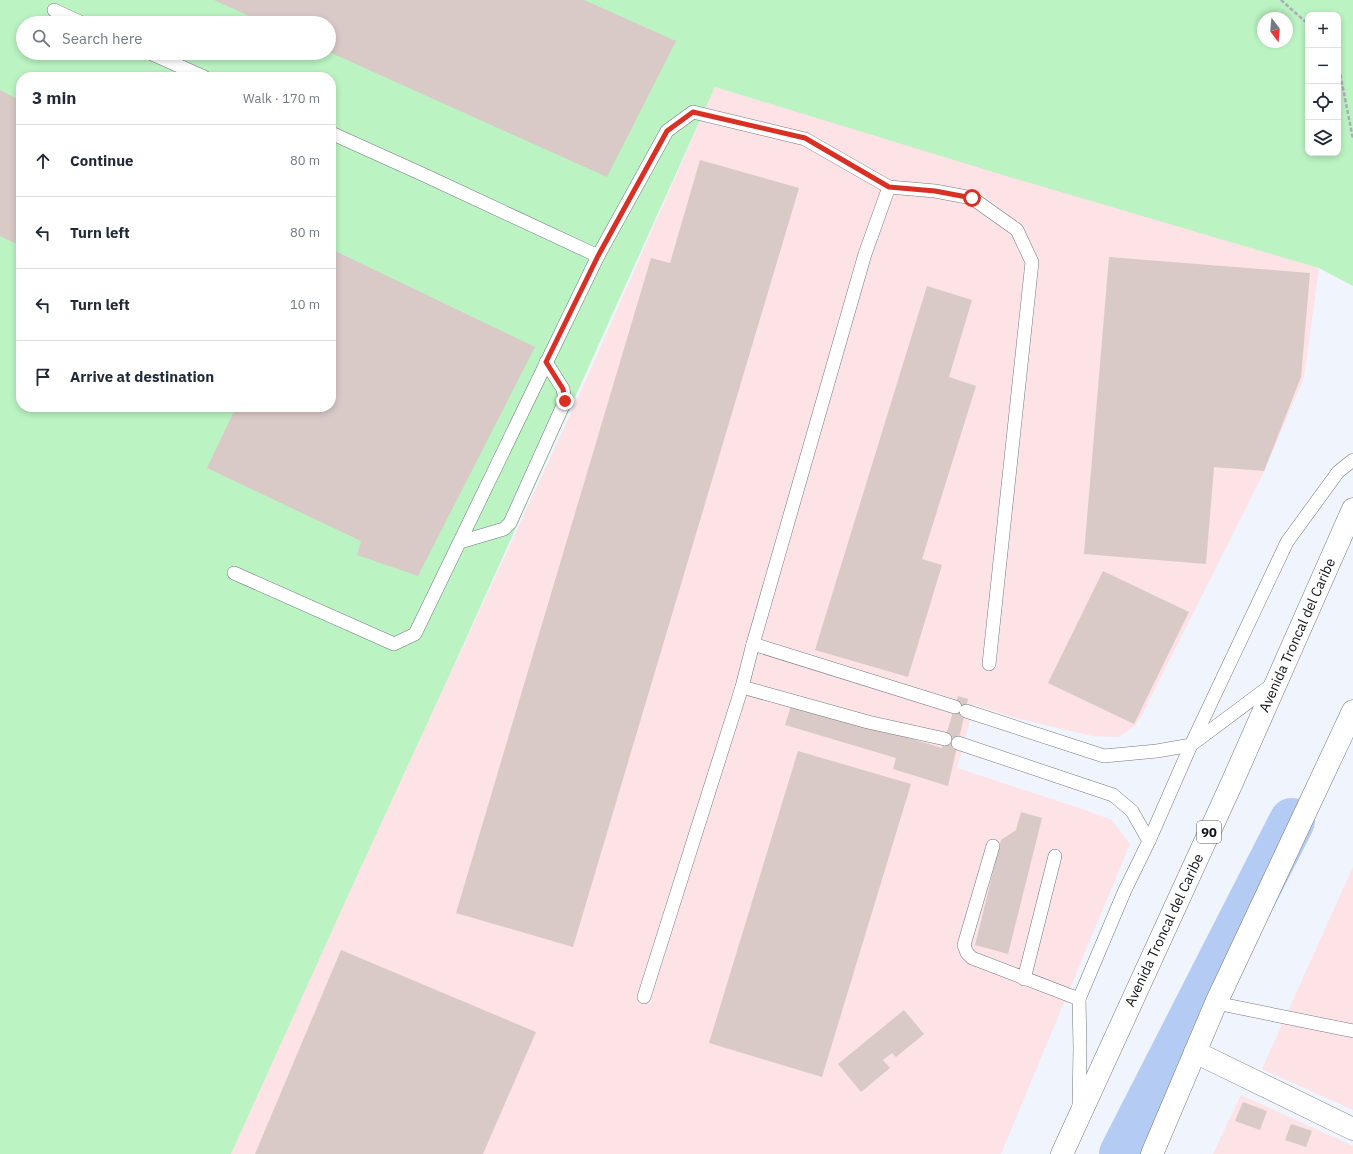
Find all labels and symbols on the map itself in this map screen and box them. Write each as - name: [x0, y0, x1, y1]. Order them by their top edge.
- north arrow: [1257, 12, 1293, 48]
- route start: [963, 189, 981, 207]
- route end: [556, 392, 574, 410]
- street label: Avenida Troncal del Caribe: [1255, 555, 1339, 715]
- road number: 90: [1197, 821, 1221, 843]
- street label: Avenida Troncal del Caribe: [1121, 850, 1208, 1009]

